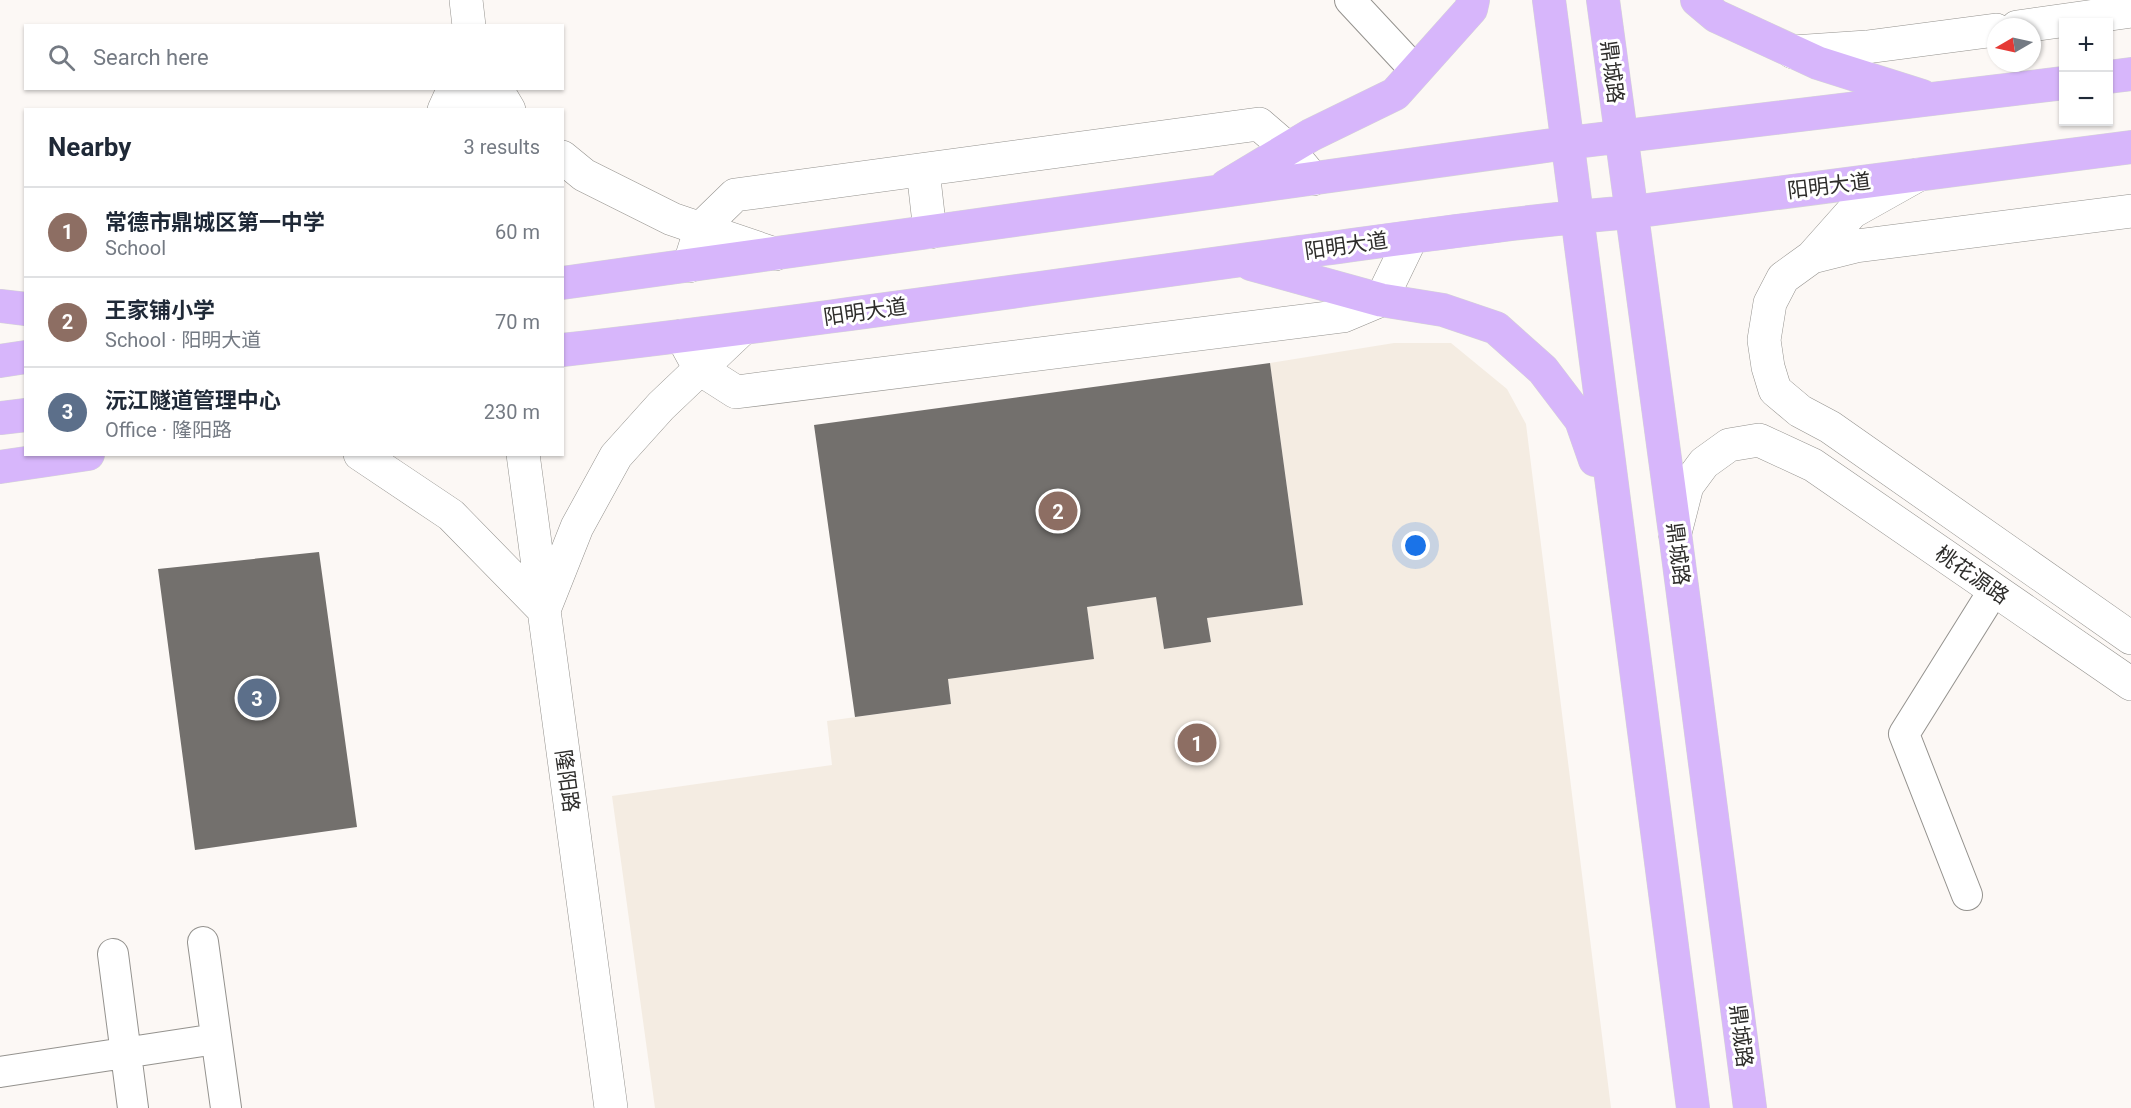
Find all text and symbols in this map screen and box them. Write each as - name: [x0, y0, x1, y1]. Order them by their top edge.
- north arrow: [1987, 18, 2041, 72]
- map controls: [2059, 18, 2113, 126]
- button: +: [2059, 18, 2113, 72]
- search box: [24, 24, 564, 90]
- street label: 鼎城路: [1596, 39, 1628, 105]
- icon: search: [45, 41, 78, 74]
- text: Search here: [93, 45, 209, 70]
- button: −: [2059, 72, 2113, 126]
- text: Nearby: [48, 132, 131, 162]
- text: 3 results: [464, 135, 540, 159]
- street label: 阳明大道: [1786, 169, 1872, 203]
- text: 常德市鼎城区第一中学: [105, 210, 325, 235]
- text: 1: [62, 220, 73, 244]
- text: 60 m: [495, 220, 540, 244]
- street label: 阳明大道: [1303, 228, 1389, 264]
- text: School: [105, 236, 166, 260]
- street label: 阳明大道: [822, 294, 908, 330]
- text: 王家铺小学: [105, 298, 215, 323]
- text: 2: [62, 310, 73, 334]
- text: 70 m: [495, 310, 540, 334]
- text: School · 阳明大道: [105, 328, 261, 352]
- text: 沅江隧道管理中心: [105, 388, 281, 413]
- text: 3: [62, 400, 73, 424]
- text: 230 m: [484, 400, 540, 424]
- text: Office · 隆阳路: [105, 418, 232, 442]
- pin: 2: [1038, 488, 1078, 534]
- street label: 鼎城路: [1662, 521, 1694, 587]
- your location: [1401, 531, 1430, 560]
- street label: 桃花源路: [1931, 541, 2013, 609]
- pin: 3: [238, 676, 276, 720]
- pin: 1: [1178, 720, 1216, 766]
- street label: 隆阳路: [551, 748, 583, 814]
- street label: 鼎城路: [1725, 1003, 1757, 1069]

